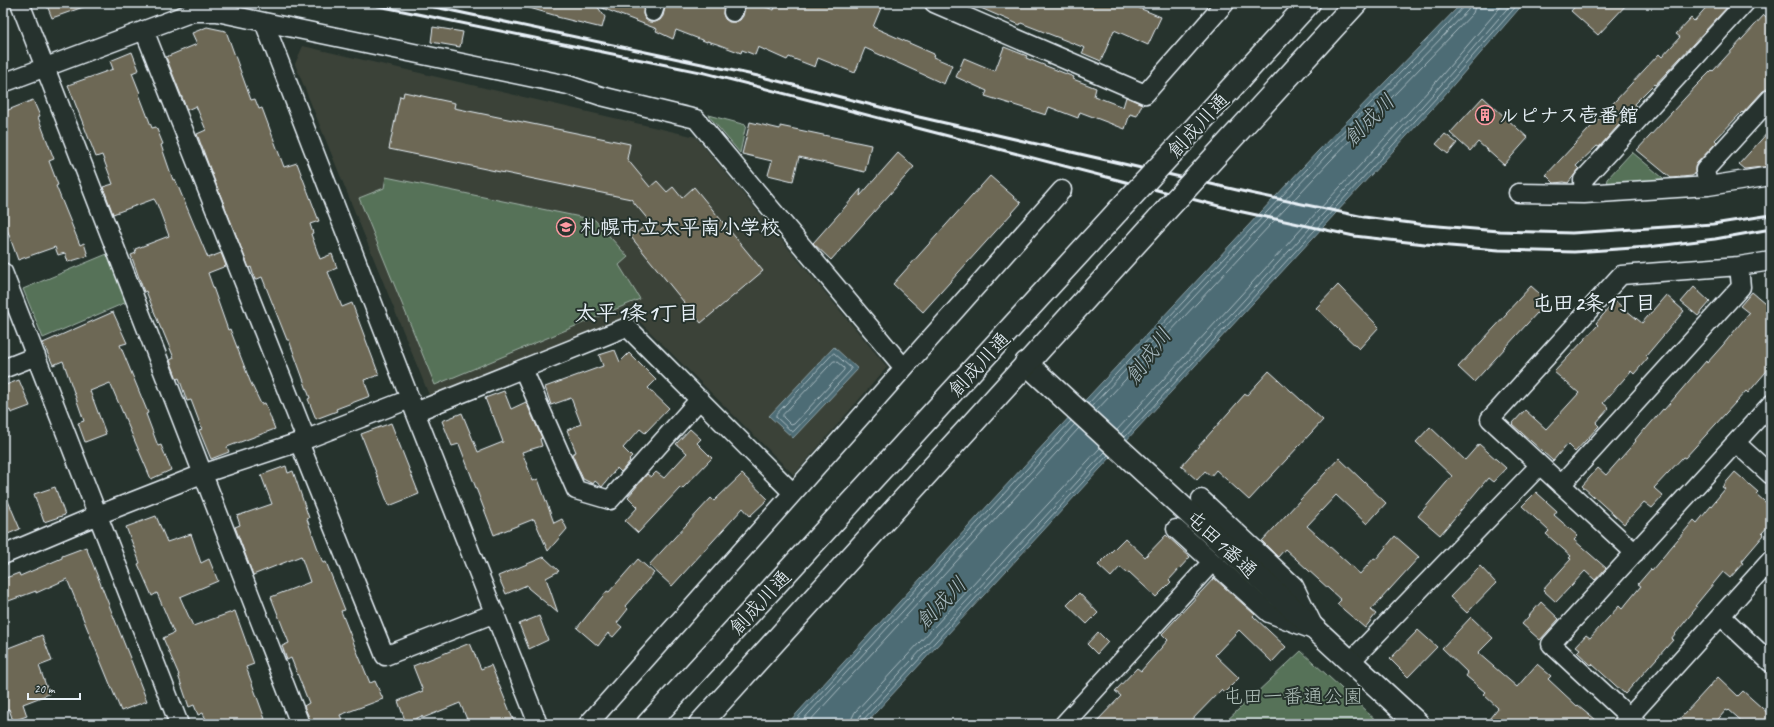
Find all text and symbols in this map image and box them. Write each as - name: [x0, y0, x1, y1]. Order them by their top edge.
- street label: 創成川通: [1162, 88, 1235, 163]
- water label: 創成川: [1338, 89, 1400, 151]
- place label: ルピナス壱番館: [1499, 103, 1639, 128]
- building icon: ルピナス壱番館: [1474, 104, 1496, 126]
- place label: 札幌市立太平南小学校: [580, 215, 780, 240]
- school or university icon: 札幌市立太平南小学校: [555, 216, 577, 238]
- district label: 屯田2条1丁目: [1532, 290, 1656, 316]
- district label: 太平1条1丁目: [575, 300, 699, 326]
- water label: 創成川: [1119, 323, 1177, 389]
- street label: 創成川通: [943, 327, 1016, 402]
- street label: 屯田1番通: [1181, 505, 1263, 584]
- street label: 創成川通: [724, 565, 797, 640]
- water label: 創成川: [910, 571, 972, 635]
- scale bar: [28, 675, 80, 701]
- text: 20 m: [34, 681, 56, 697]
- park label: 屯田一番通公園: [1223, 684, 1363, 709]

